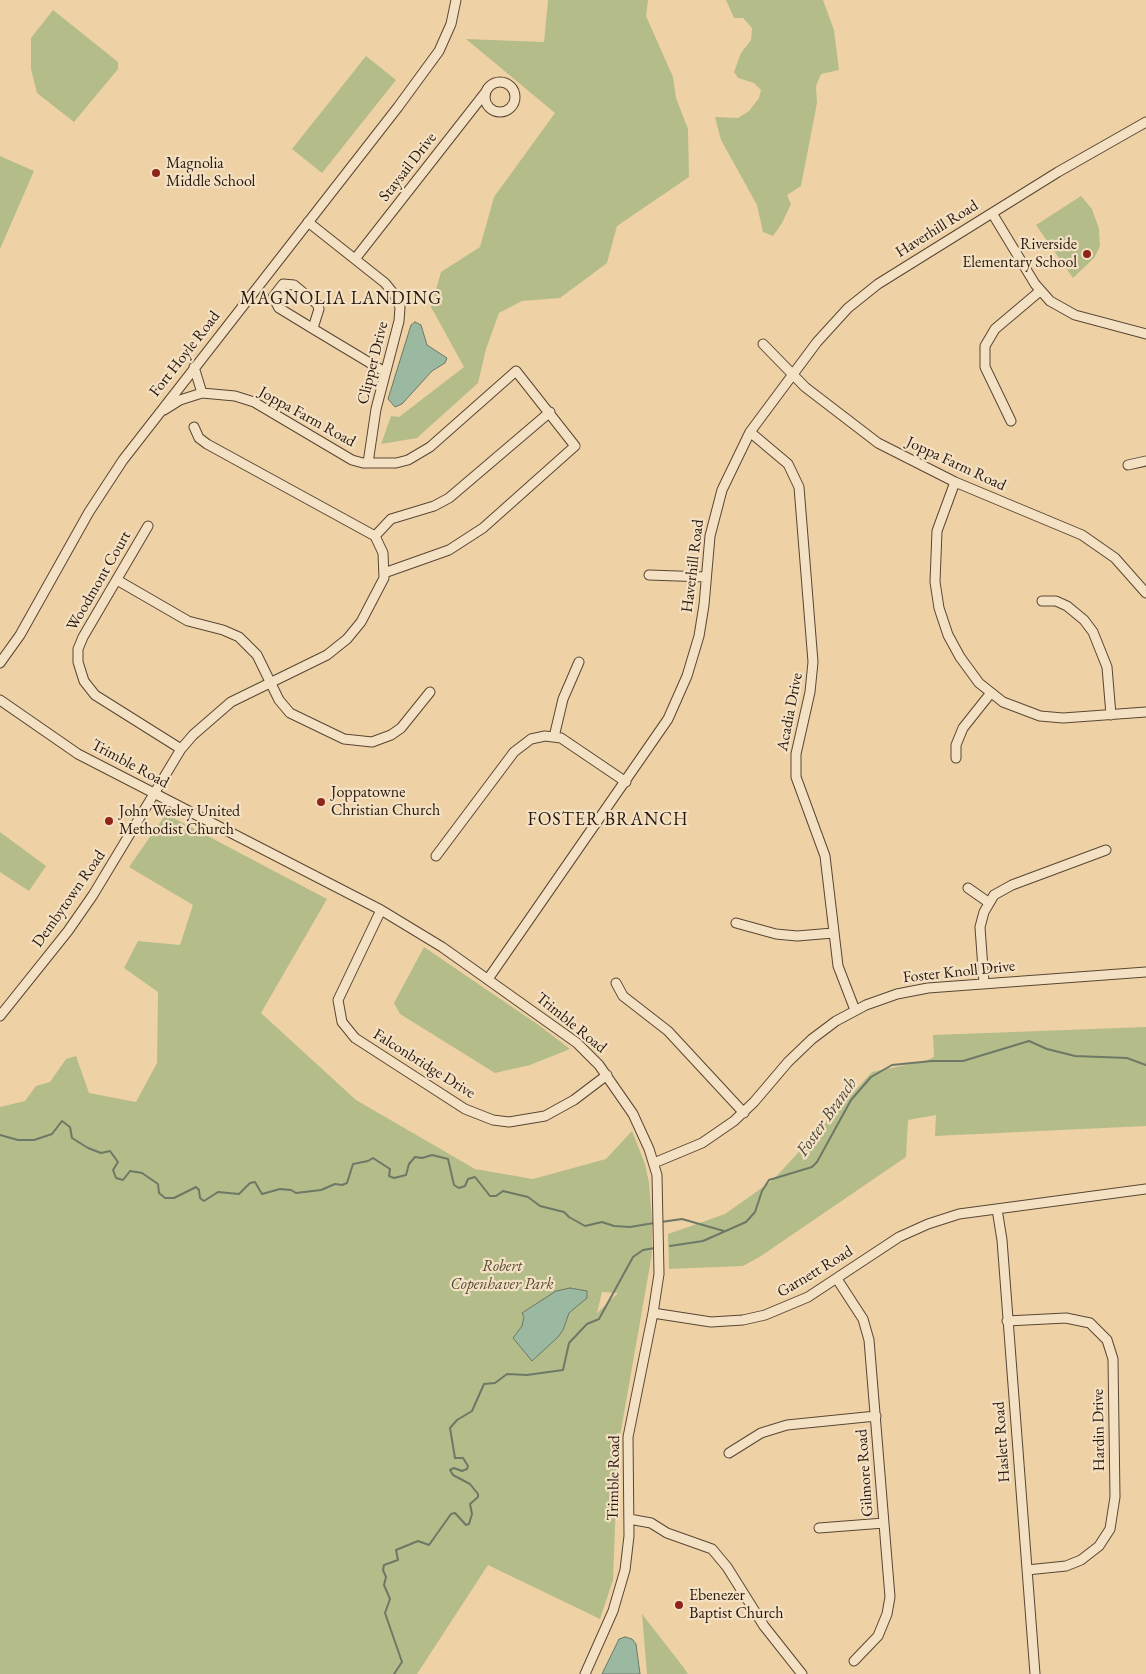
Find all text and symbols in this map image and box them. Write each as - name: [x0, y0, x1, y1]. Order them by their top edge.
- street label: Staysail Drive: [375, 129, 441, 205]
- place label: Magnolia Middle School: [166, 154, 255, 192]
- marker: Magnolia Middle School: [150, 167, 162, 179]
- street label: Haverhill Road: [892, 196, 982, 262]
- place label: Riverside Elementary School: [962, 235, 1077, 273]
- marker: Riverside Elementary School: [1081, 248, 1093, 260]
- district label: MAGNOLIA LANDING: [238, 288, 444, 310]
- street label: Fort Hoyle Road: [146, 307, 224, 401]
- street label: Clipper Drive: [353, 320, 393, 406]
- street label: Joppa Farm Road: [255, 382, 359, 452]
- street label: Joppa Farm Road: [903, 433, 1009, 495]
- street label: Haverhill Road: [678, 518, 708, 614]
- street label: Woodmont Court: [63, 528, 135, 634]
- street label: Acadia Drive: [773, 671, 807, 753]
- street label: Trimble Road: [88, 735, 172, 793]
- place label: Joppatowne Christian Church: [331, 783, 440, 821]
- marker: Joppatowne Christian Church: [315, 796, 327, 808]
- place label: John Wesley United Methodist Church: [119, 802, 240, 840]
- district label: FOSTER BRANCH: [526, 809, 690, 831]
- marker: John Wesley United Methodist Church: [103, 815, 115, 827]
- street label: Dembytown Road: [28, 847, 110, 951]
- street label: Foster Knoll Drive: [902, 957, 1016, 987]
- street label: Trimble Road: [532, 989, 610, 1057]
- street label: Falconbridge Drive: [369, 1025, 479, 1103]
- water label: Foster Branch: [792, 1073, 862, 1161]
- street label: Garnett Road: [774, 1242, 856, 1302]
- park label: Robert Copenhaver Park: [451, 1257, 553, 1295]
- street label: Hardin Drive: [1089, 1389, 1109, 1471]
- street label: Haslett Road: [990, 1401, 1014, 1483]
- street label: Gilmore Road: [852, 1428, 878, 1518]
- street label: Trimble Road: [604, 1435, 624, 1521]
- place label: Ebenezer Baptist Church: [689, 1586, 784, 1624]
- marker: Ebenezer Baptist Church: [673, 1599, 685, 1611]

